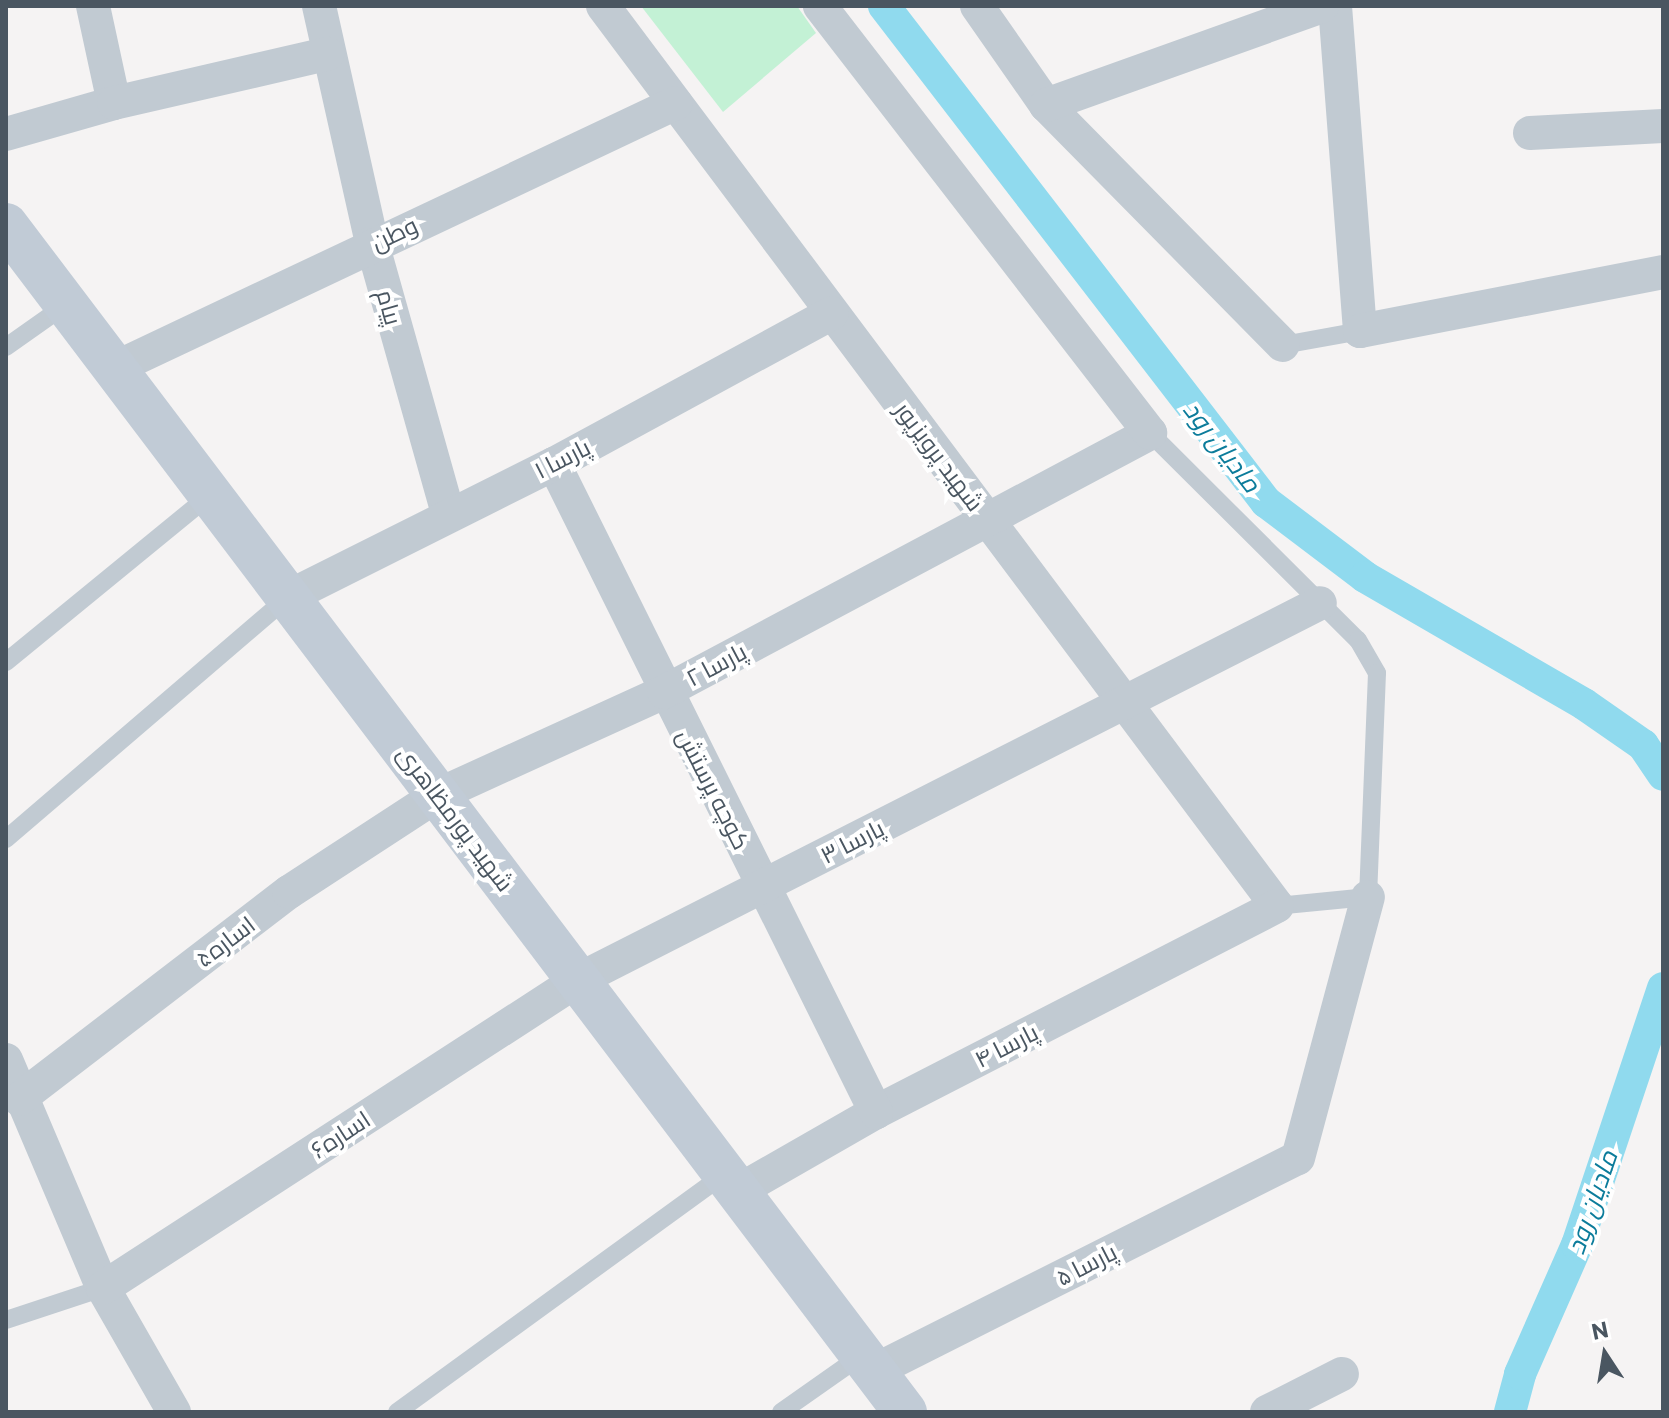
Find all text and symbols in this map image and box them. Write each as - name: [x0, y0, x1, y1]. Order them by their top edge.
- street label: وطن: [366, 210, 422, 256]
- street label: پیام: [371, 286, 409, 328]
- water label: مادیان رود: [1178, 394, 1268, 498]
- street label: شهید پرویزپور: [890, 396, 990, 516]
- street label: پارسا ۱: [529, 432, 595, 484]
- street label: پارسا ۲: [681, 636, 751, 692]
- street label: کوچه پرستش: [671, 724, 757, 854]
- street label: شهید پورمظاهری: [392, 739, 520, 897]
- street label: پارسا ۳: [815, 813, 889, 869]
- street label: اساره۵: [190, 909, 260, 973]
- street label: پارسا ۴: [969, 1017, 1043, 1073]
- street label: اساره۶: [305, 1104, 375, 1164]
- water label: مادیان رود: [1559, 1146, 1623, 1258]
- street label: پارسا ۵: [1051, 1237, 1121, 1291]
- north arrow: [1565, 1314, 1645, 1394]
- text: N: [1589, 1315, 1611, 1345]

